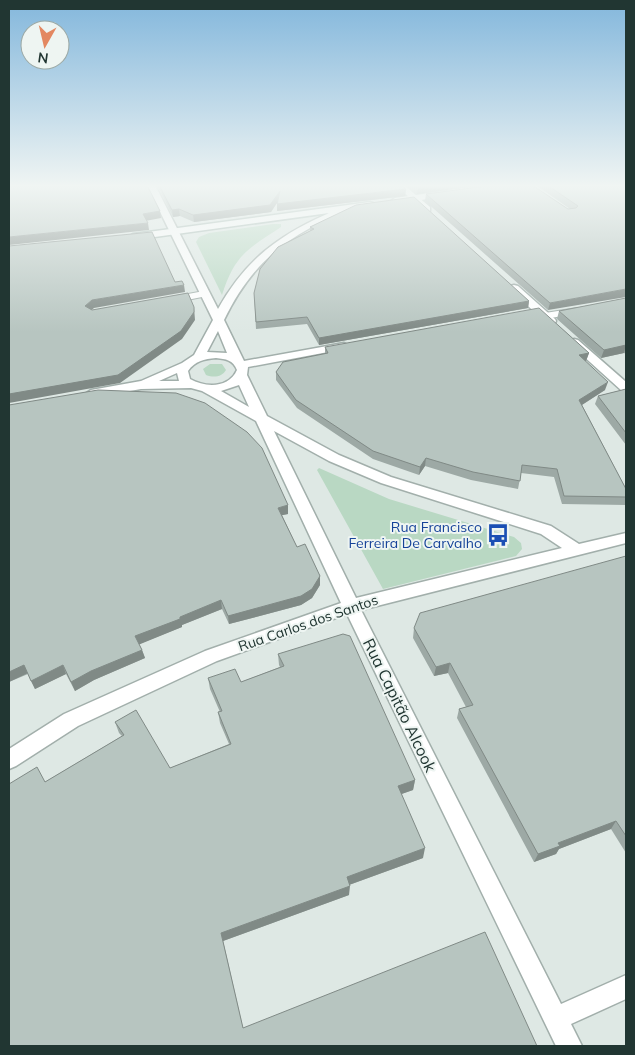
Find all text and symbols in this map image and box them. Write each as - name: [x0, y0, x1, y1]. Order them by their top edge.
- north arrow: [20, 20, 70, 70]
- text: N: [37, 48, 50, 68]
- place label: Rua Francisco Ferreira De Carvalho: [348, 518, 482, 552]
- bus stop icon: Rua Francisco Ferreira De Carvalho: [485, 522, 511, 548]
- street label: Rua Carlos dos Santos: [236, 591, 380, 655]
- street label: Rua Capitão Alcook: [359, 635, 441, 776]

